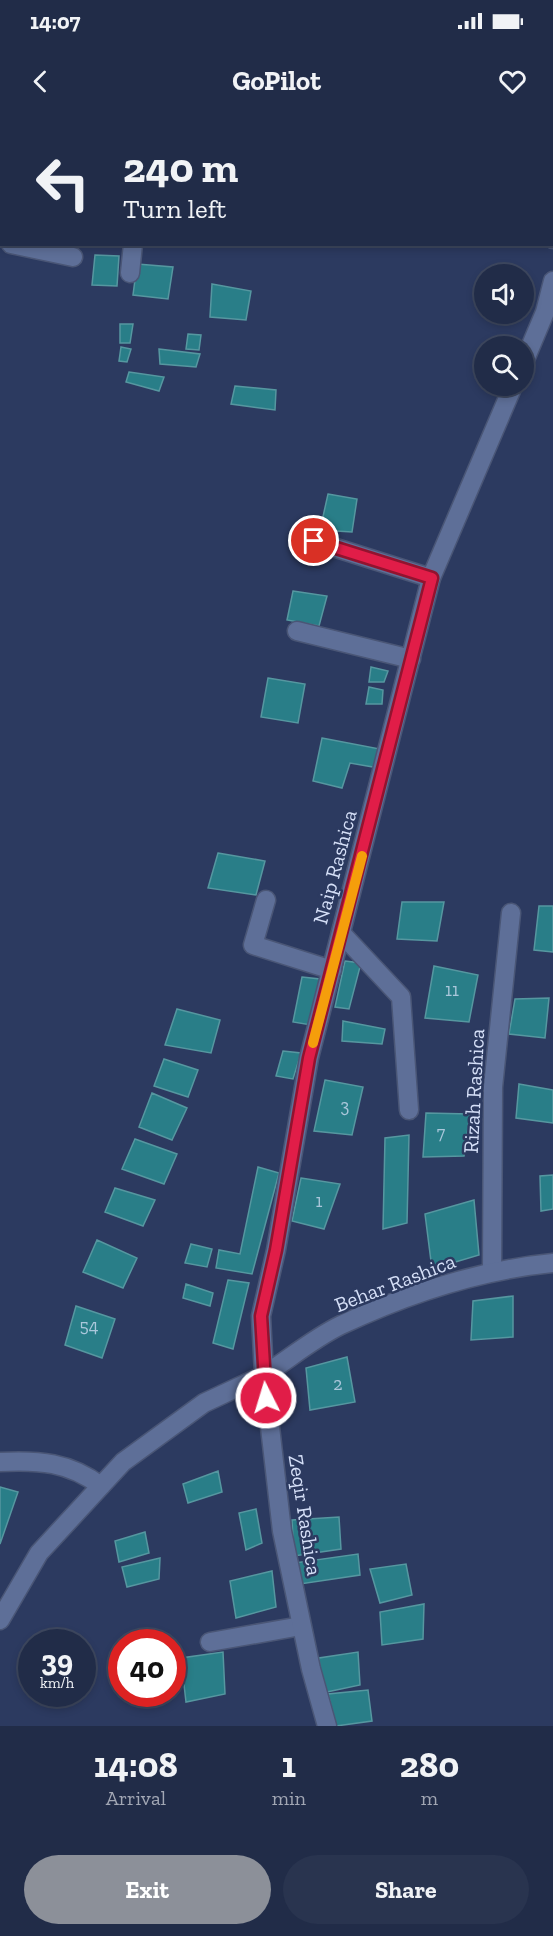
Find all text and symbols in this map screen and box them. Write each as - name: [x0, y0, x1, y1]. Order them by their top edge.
- text: 14:07: [30, 8, 80, 35]
- icon: back: [24, 65, 57, 98]
- text: GoPilot: [232, 65, 321, 97]
- icon: heart: [496, 65, 529, 98]
- text: 240 m: [123, 142, 238, 193]
- icon: left: [24, 144, 102, 222]
- text: Turn left: [123, 193, 226, 225]
- map controls: [474, 264, 534, 396]
- button: sound: [474, 264, 534, 324]
- button: search: [474, 336, 534, 396]
- pin: [288, 515, 339, 566]
- icon: arrive: [297, 524, 330, 557]
- street label: Naip Rashica: [307, 807, 362, 927]
- house number: 11: [445, 979, 459, 1001]
- street label: Rizah Rashica: [458, 1028, 489, 1154]
- house number: 3: [341, 1095, 350, 1117]
- house number: 7: [437, 1122, 446, 1144]
- house number: 1: [316, 1190, 323, 1212]
- street label: Behar Rashica: [331, 1248, 459, 1317]
- house number: 54: [80, 1315, 99, 1337]
- position arrow: [234, 1366, 298, 1430]
- house number: 2: [333, 1373, 343, 1395]
- street label: Zeqir Rashica: [284, 1453, 327, 1577]
- speed limit sign: 40: [108, 1629, 186, 1707]
- text: 39: [41, 1643, 73, 1679]
- text: km/h: [40, 1674, 74, 1692]
- text: 14:08: [94, 1743, 178, 1786]
- text: 1: [282, 1743, 296, 1786]
- text: 280: [400, 1743, 459, 1786]
- text: Arrival: [106, 1786, 166, 1810]
- text: min: [272, 1786, 306, 1810]
- text: m: [421, 1786, 438, 1810]
- button: Exit: [24, 1855, 271, 1924]
- button: Share: [283, 1855, 529, 1924]

